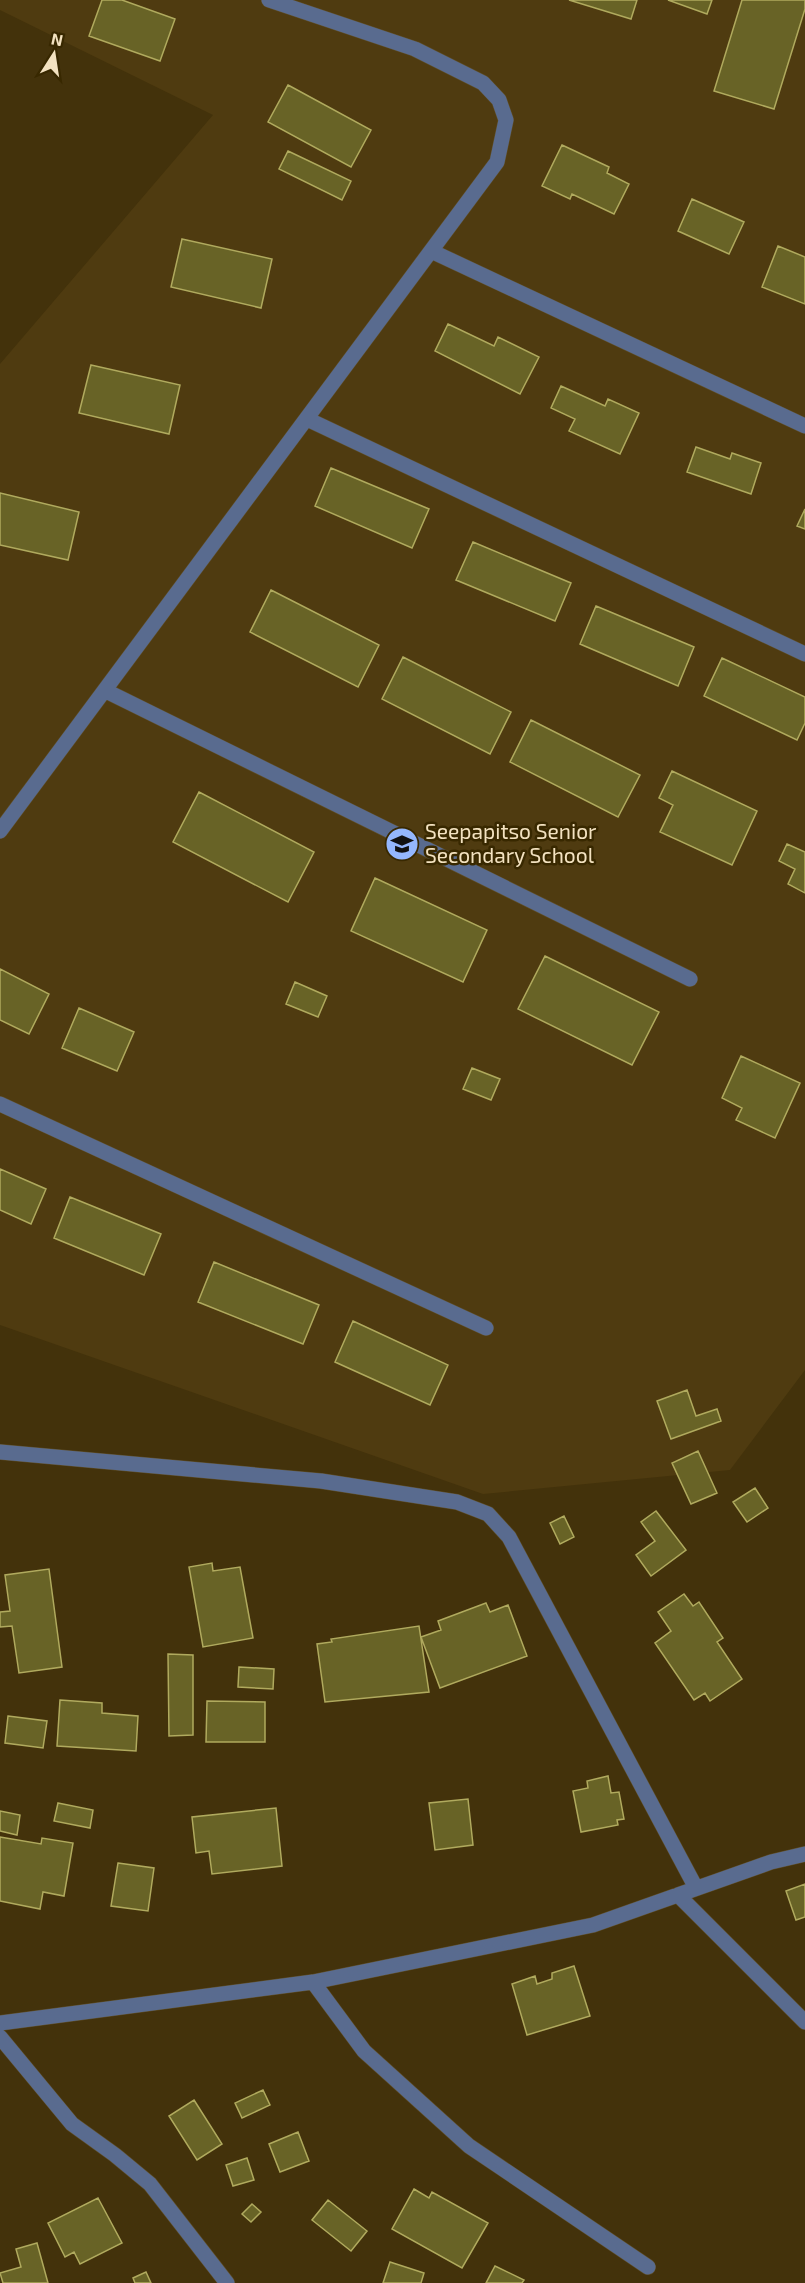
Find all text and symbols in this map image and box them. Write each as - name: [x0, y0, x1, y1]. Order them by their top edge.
- north arrow: [24, 24, 84, 84]
- text: N: [50, 28, 65, 49]
- place label: Seepapitso Senior Secondary School: [425, 818, 597, 867]
- school or university icon: Seepapitso Senior Secondary School: [384, 826, 420, 862]

